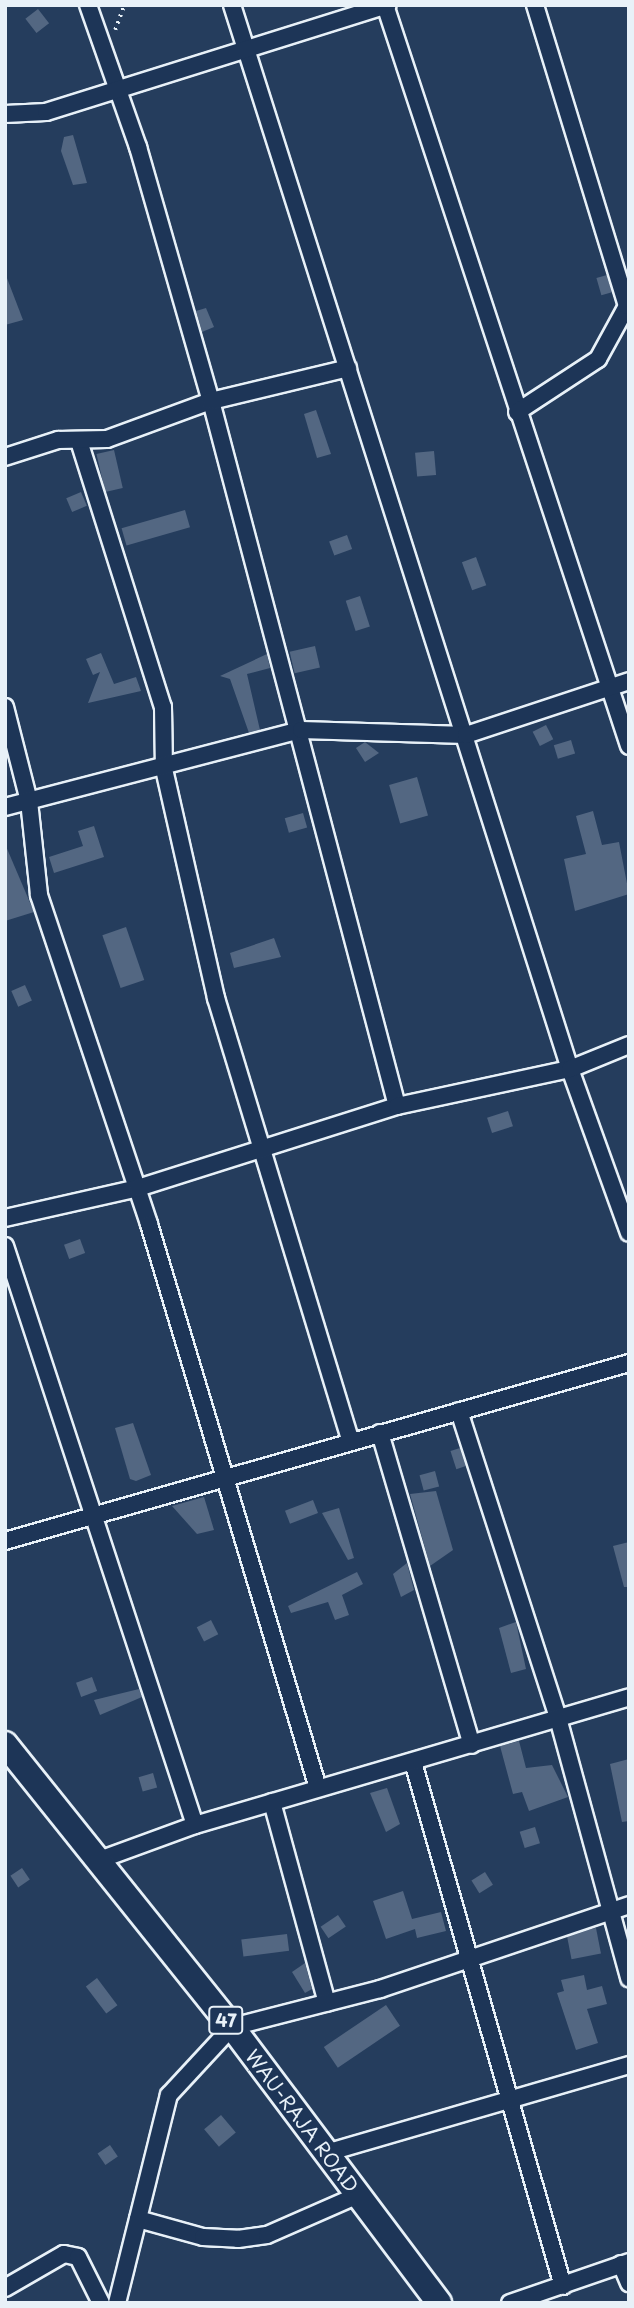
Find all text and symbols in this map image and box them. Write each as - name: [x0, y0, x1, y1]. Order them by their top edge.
- road number: 47: [207, 2006, 245, 2034]
- street label: WAU-RAJA ROAD: [241, 2045, 363, 2197]

